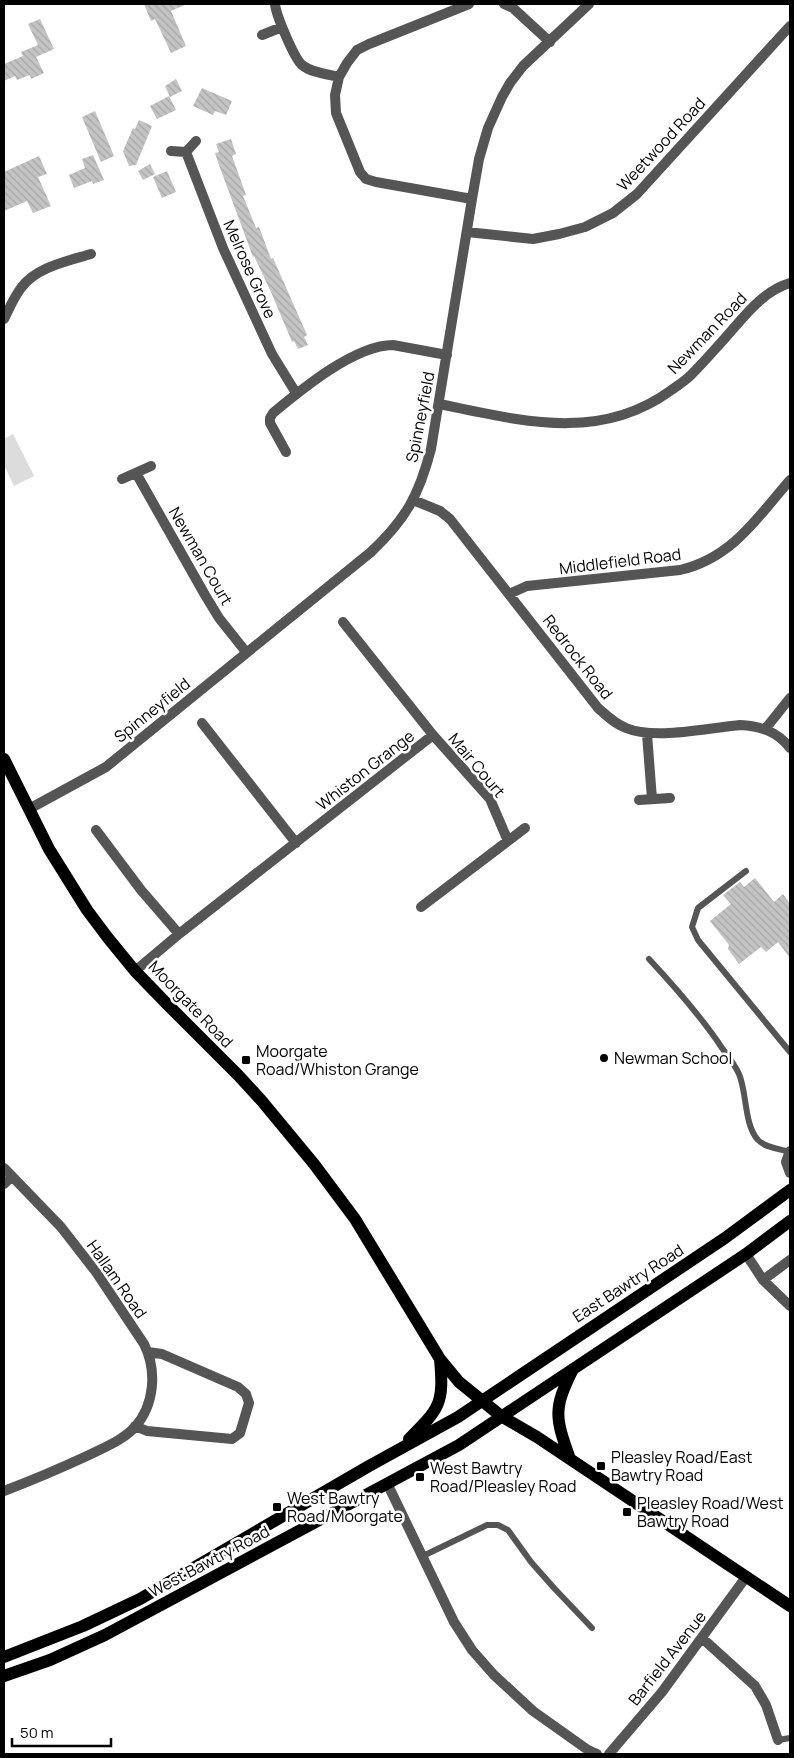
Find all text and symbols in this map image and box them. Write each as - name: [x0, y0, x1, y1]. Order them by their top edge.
- street label: Weetwood Road: [612, 92, 710, 196]
- street label: Melrose Grove: [218, 216, 282, 322]
- street label: Newman Road: [662, 287, 752, 379]
- street label: Spinneyfield: [400, 370, 440, 464]
- street label: Newman Court: [164, 503, 238, 609]
- street label: Middlefield Road: [558, 543, 682, 579]
- street label: Redrock Road: [538, 610, 618, 704]
- street label: Spinneyfield: [109, 673, 195, 747]
- street label: Whiston Grange: [311, 725, 419, 815]
- street label: Mair Court: [444, 728, 510, 802]
- street label: Moorgate Road: [144, 956, 238, 1052]
- place label: Moorgate Road/Whiston Grange: [256, 1040, 419, 1080]
- place label: Newman School: [614, 1047, 732, 1069]
- marker: Newman School: [598, 1052, 610, 1064]
- marker: Moorgate Road/Whiston Grange: [240, 1054, 252, 1066]
- street label: Hallam Road: [82, 1235, 152, 1323]
- street label: East Bawtry Road: [568, 1239, 688, 1327]
- place label: Pleasley Road/East Bawtry Road: [611, 1446, 752, 1486]
- place label: West Bawtry Road/Pleasley Road: [430, 1457, 577, 1497]
- marker: Pleasley Road/East Bawtry Road: [595, 1460, 607, 1472]
- marker: West Bawtry Road/Pleasley Road: [414, 1471, 426, 1483]
- place label: West Bawtry Road/Moorgate: [287, 1487, 403, 1527]
- place label: Pleasley Road/West Bawtry Road: [637, 1492, 784, 1532]
- marker: West Bawtry Road/Moorgate: [271, 1501, 283, 1513]
- marker: Pleasley Road/West Bawtry Road: [621, 1506, 633, 1518]
- street label: West Bawtry Road: [145, 1520, 273, 1602]
- street label: Barfield Avenue: [623, 1606, 711, 1710]
- scale bar: [12, 1716, 111, 1748]
- text: 50 m: [20, 1722, 54, 1743]

